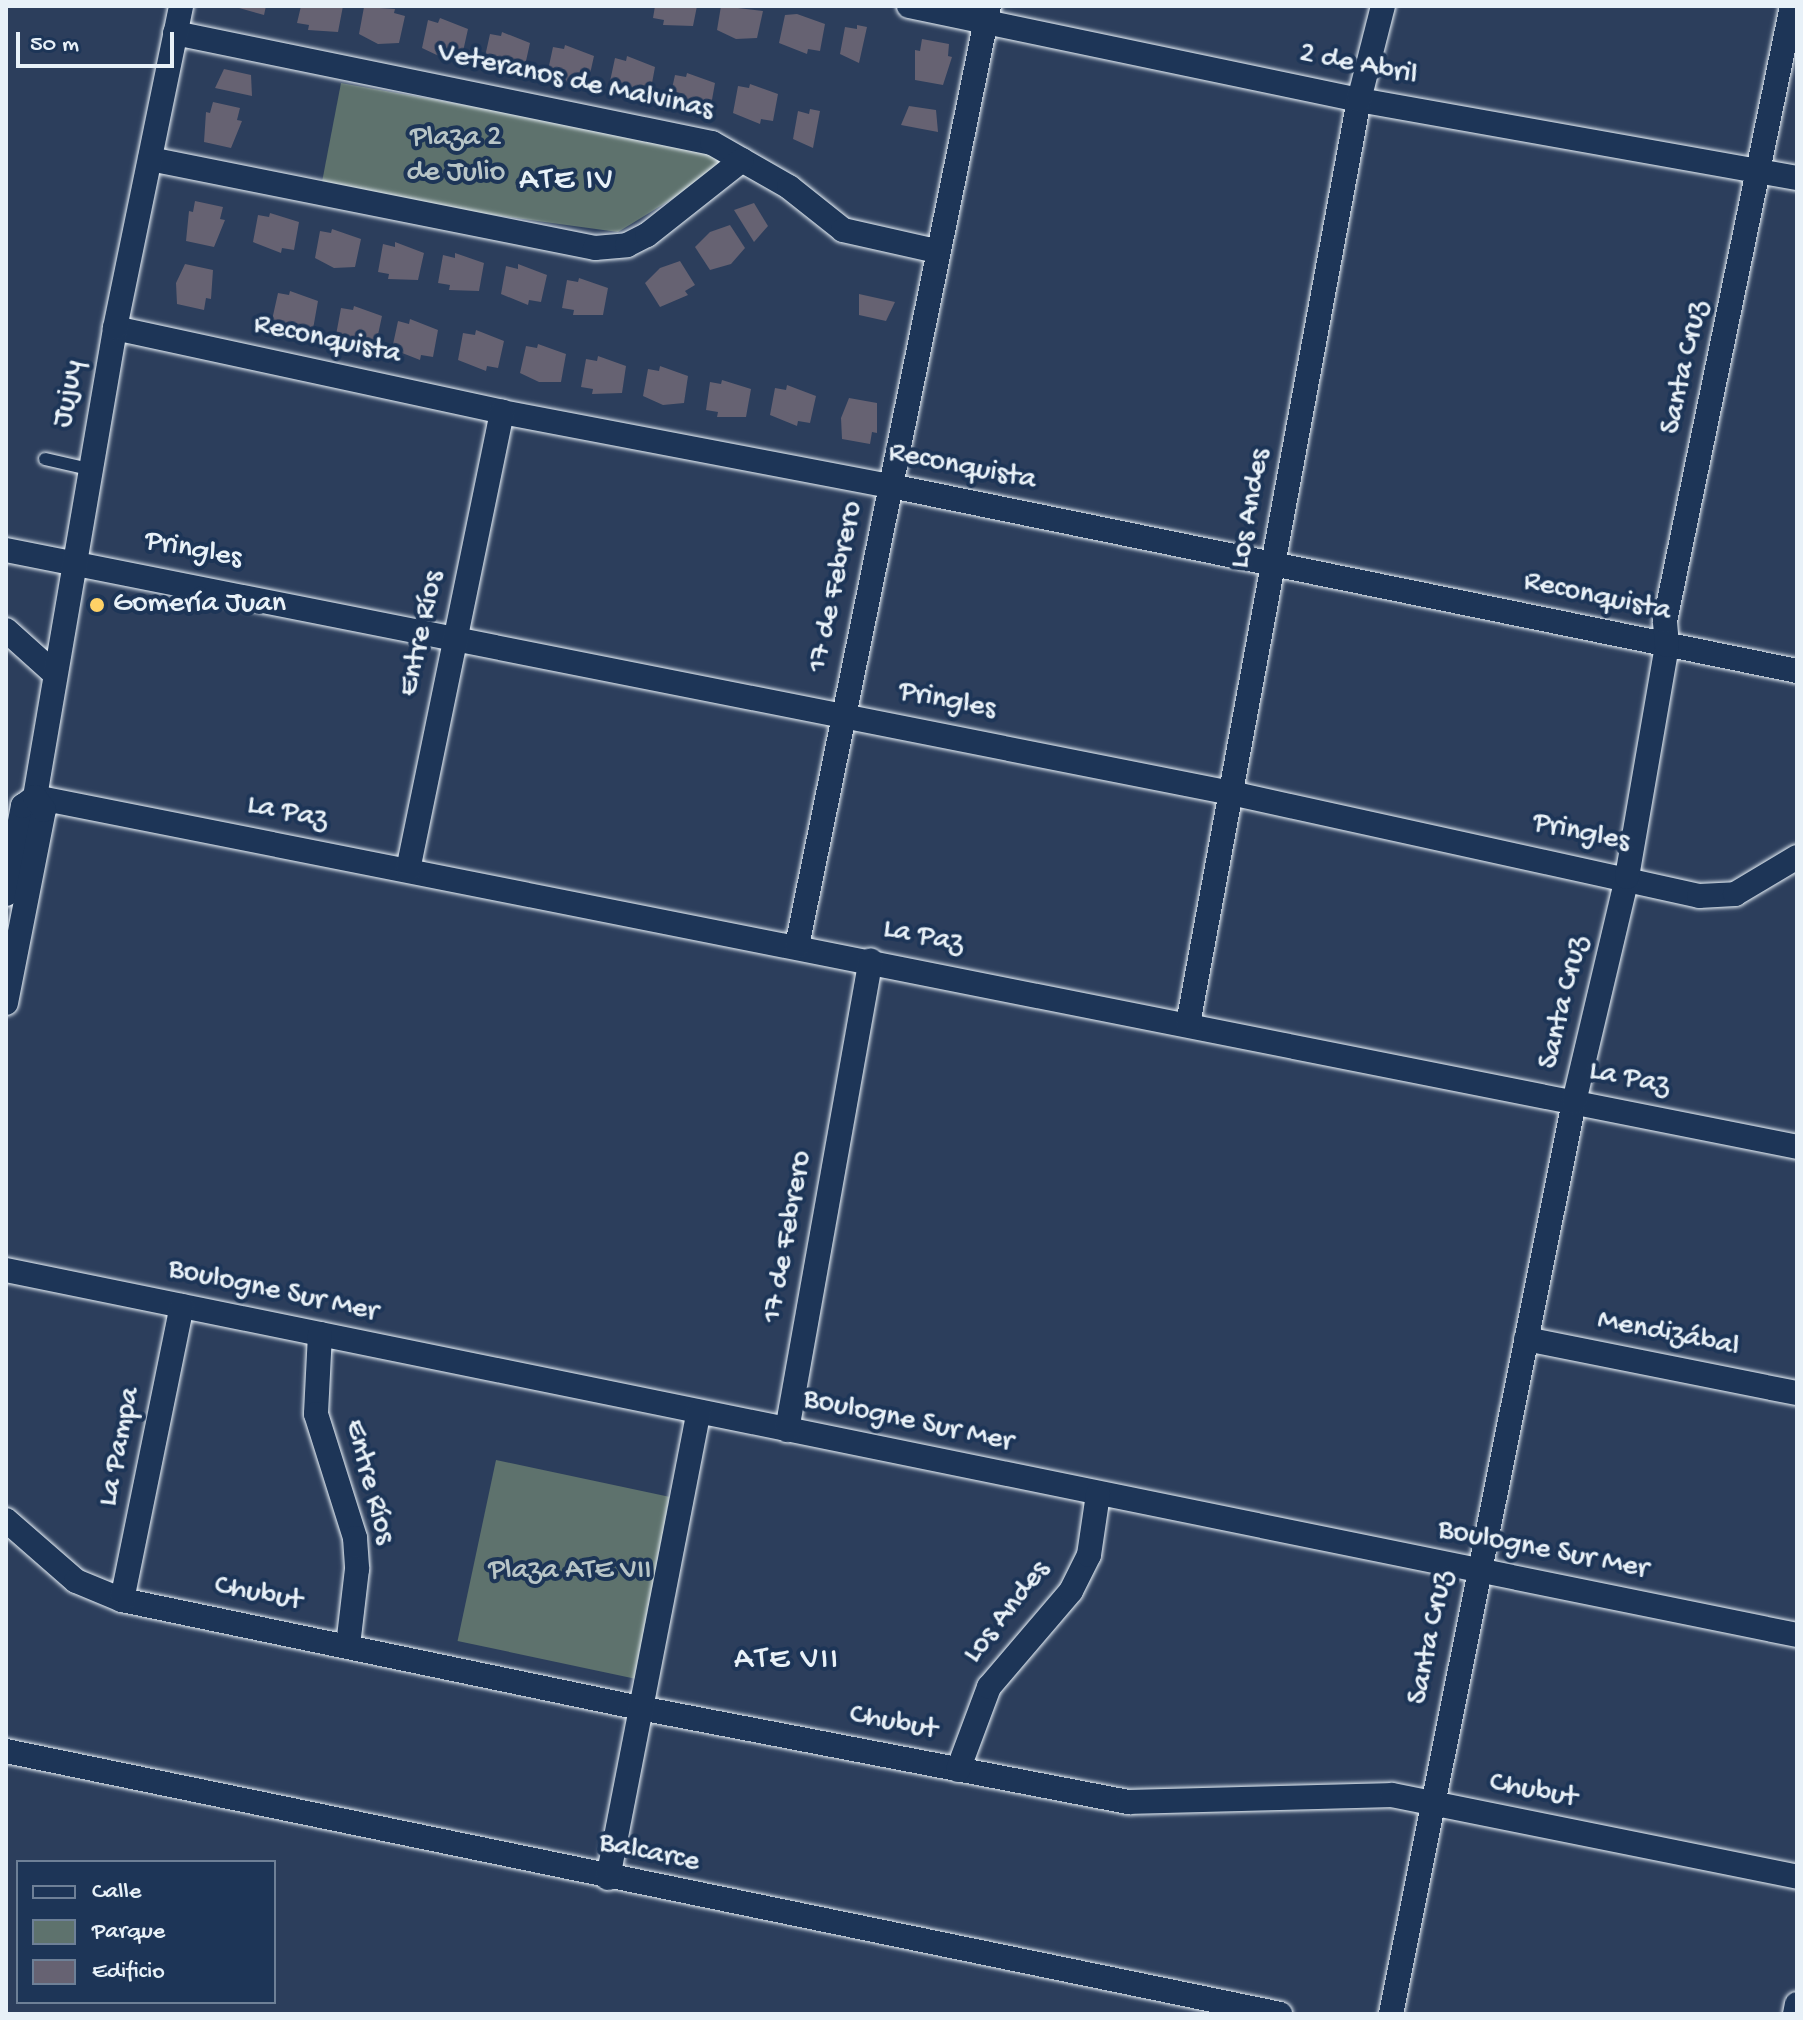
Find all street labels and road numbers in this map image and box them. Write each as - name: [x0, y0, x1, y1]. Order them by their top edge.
- street label: Veteranos de Malvinas: [434, 36, 716, 130]
- street label: 2 de Abril: [1296, 37, 1420, 95]
- street label: Santa Cruz: [1654, 298, 1718, 438]
- street label: Reconquista: [250, 308, 404, 374]
- street label: Jujuy: [46, 358, 94, 430]
- street label: Reconquista: [885, 436, 1039, 500]
- street label: Los Andes: [1224, 446, 1280, 572]
- street label: 17 de Febrero: [801, 498, 873, 676]
- street label: Pringles: [141, 524, 245, 578]
- street label: Reconquista: [1520, 565, 1674, 631]
- street label: Entre Ríos: [392, 568, 454, 700]
- street label: Pringles: [895, 675, 999, 729]
- street label: La Paz: [244, 789, 330, 839]
- street label: Pringles: [1529, 806, 1633, 862]
- street label: La Paz: [880, 913, 966, 963]
- street label: Santa Cruz: [1532, 933, 1598, 1073]
- street label: La Paz: [1586, 1055, 1672, 1105]
- street label: 17 de Febrero: [756, 1148, 822, 1326]
- street label: Boulogne Sur Mer: [165, 1252, 381, 1332]
- street label: Mendizábal: [1594, 1304, 1742, 1366]
- street label: Boulogne Sur Mer: [800, 1382, 1016, 1462]
- street label: La Pampa: [92, 1384, 150, 1510]
- street label: Entre Ríos: [334, 1416, 402, 1548]
- street label: Boulogne Sur Mer: [1435, 1513, 1651, 1589]
- street label: Los Andes: [957, 1554, 1059, 1672]
- street label: Santa Cruz: [1401, 1568, 1463, 1708]
- street label: Chubut: [211, 1569, 305, 1621]
- street label: Chubut: [846, 1698, 940, 1750]
- street label: Chubut: [1486, 1766, 1580, 1818]
- street label: Balcarce: [595, 1826, 703, 1882]

